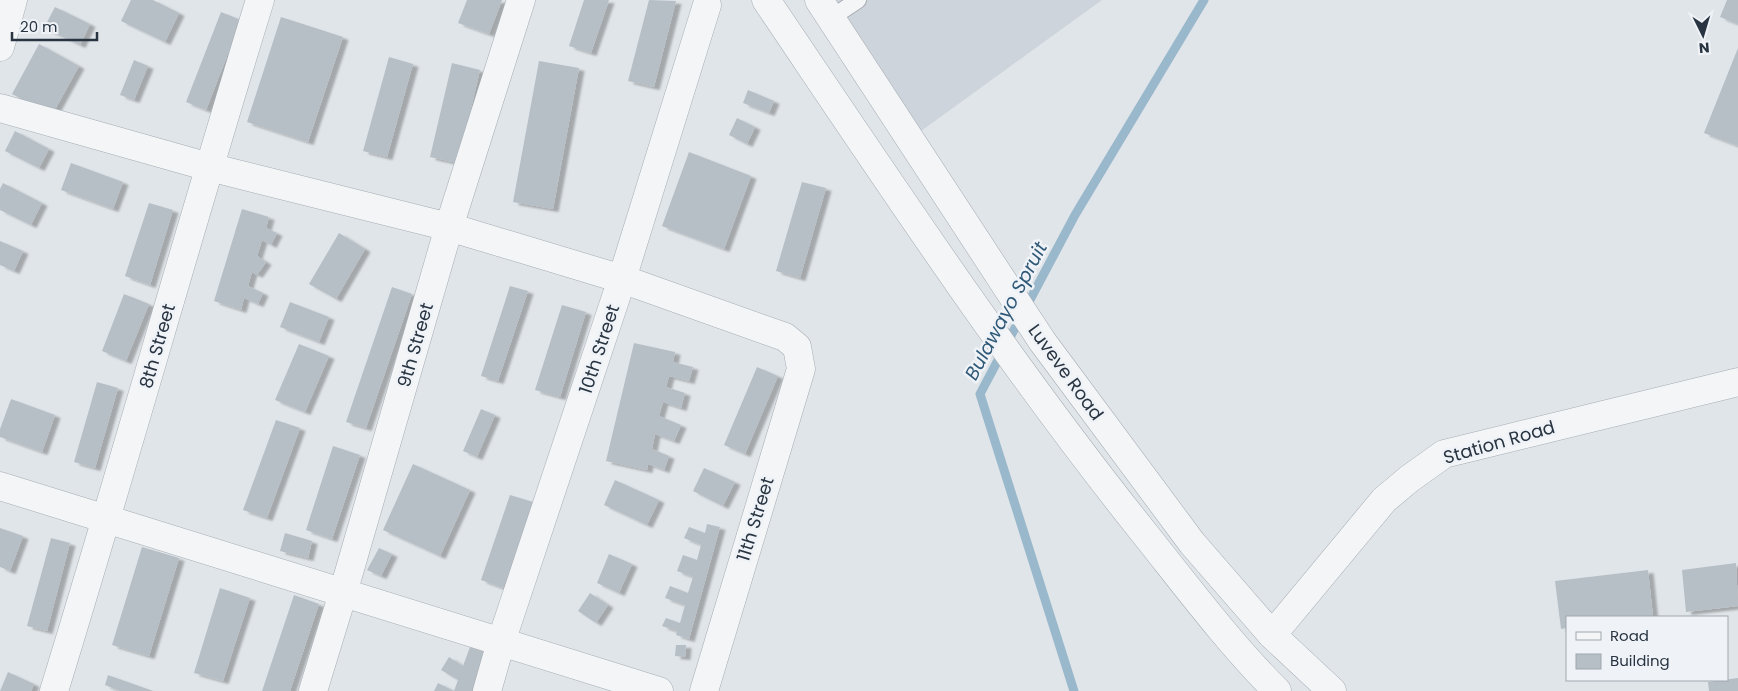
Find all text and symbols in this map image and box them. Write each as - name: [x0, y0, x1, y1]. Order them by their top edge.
- scale bar: [12, 10, 98, 42]
- north arrow: [1678, 10, 1728, 60]
- text: 20 m: [20, 16, 58, 37]
- text: N: [1698, 38, 1710, 58]
- water label: Bulawayo Spruit: [958, 236, 1054, 385]
- street label: 9th Street: [391, 300, 439, 390]
- street label: 8th Street: [133, 301, 181, 391]
- street label: 10th Street: [573, 301, 625, 397]
- street label: Luveve Road: [1023, 319, 1109, 425]
- street label: Station Road: [1440, 414, 1558, 470]
- street label: 11th Street: [730, 474, 780, 564]
- legend: [1566, 616, 1728, 681]
- text: Road: [1610, 625, 1649, 646]
- text: Building: [1610, 650, 1670, 671]

